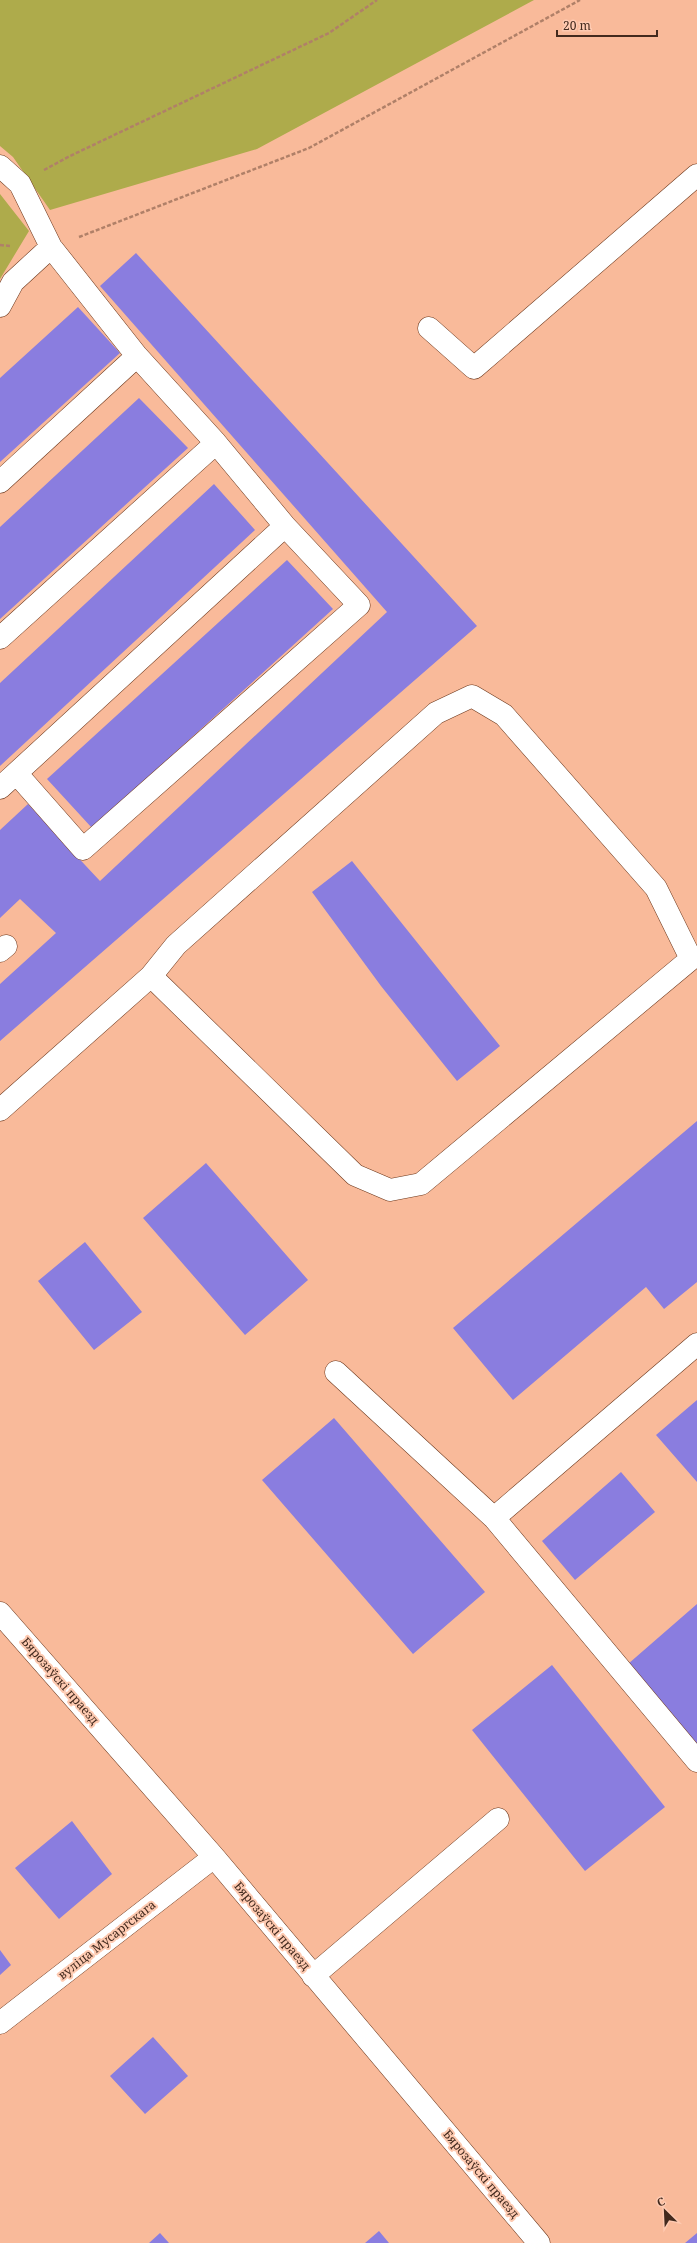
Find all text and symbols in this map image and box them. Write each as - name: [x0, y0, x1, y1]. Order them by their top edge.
- scale bar: [557, 12, 657, 38]
- text: 20 m: [563, 17, 591, 34]
- street label: Бярозаўскі праезд: [18, 1633, 103, 1728]
- street label: Бярозаўскі праезд: [230, 1878, 314, 1973]
- street label: вуліца Мусаргскага: [54, 1896, 159, 1983]
- street label: Бярозаўскі праезд: [439, 2126, 523, 2221]
- north arrow: [645, 2191, 685, 2231]
- text: С: [654, 2193, 667, 2210]

